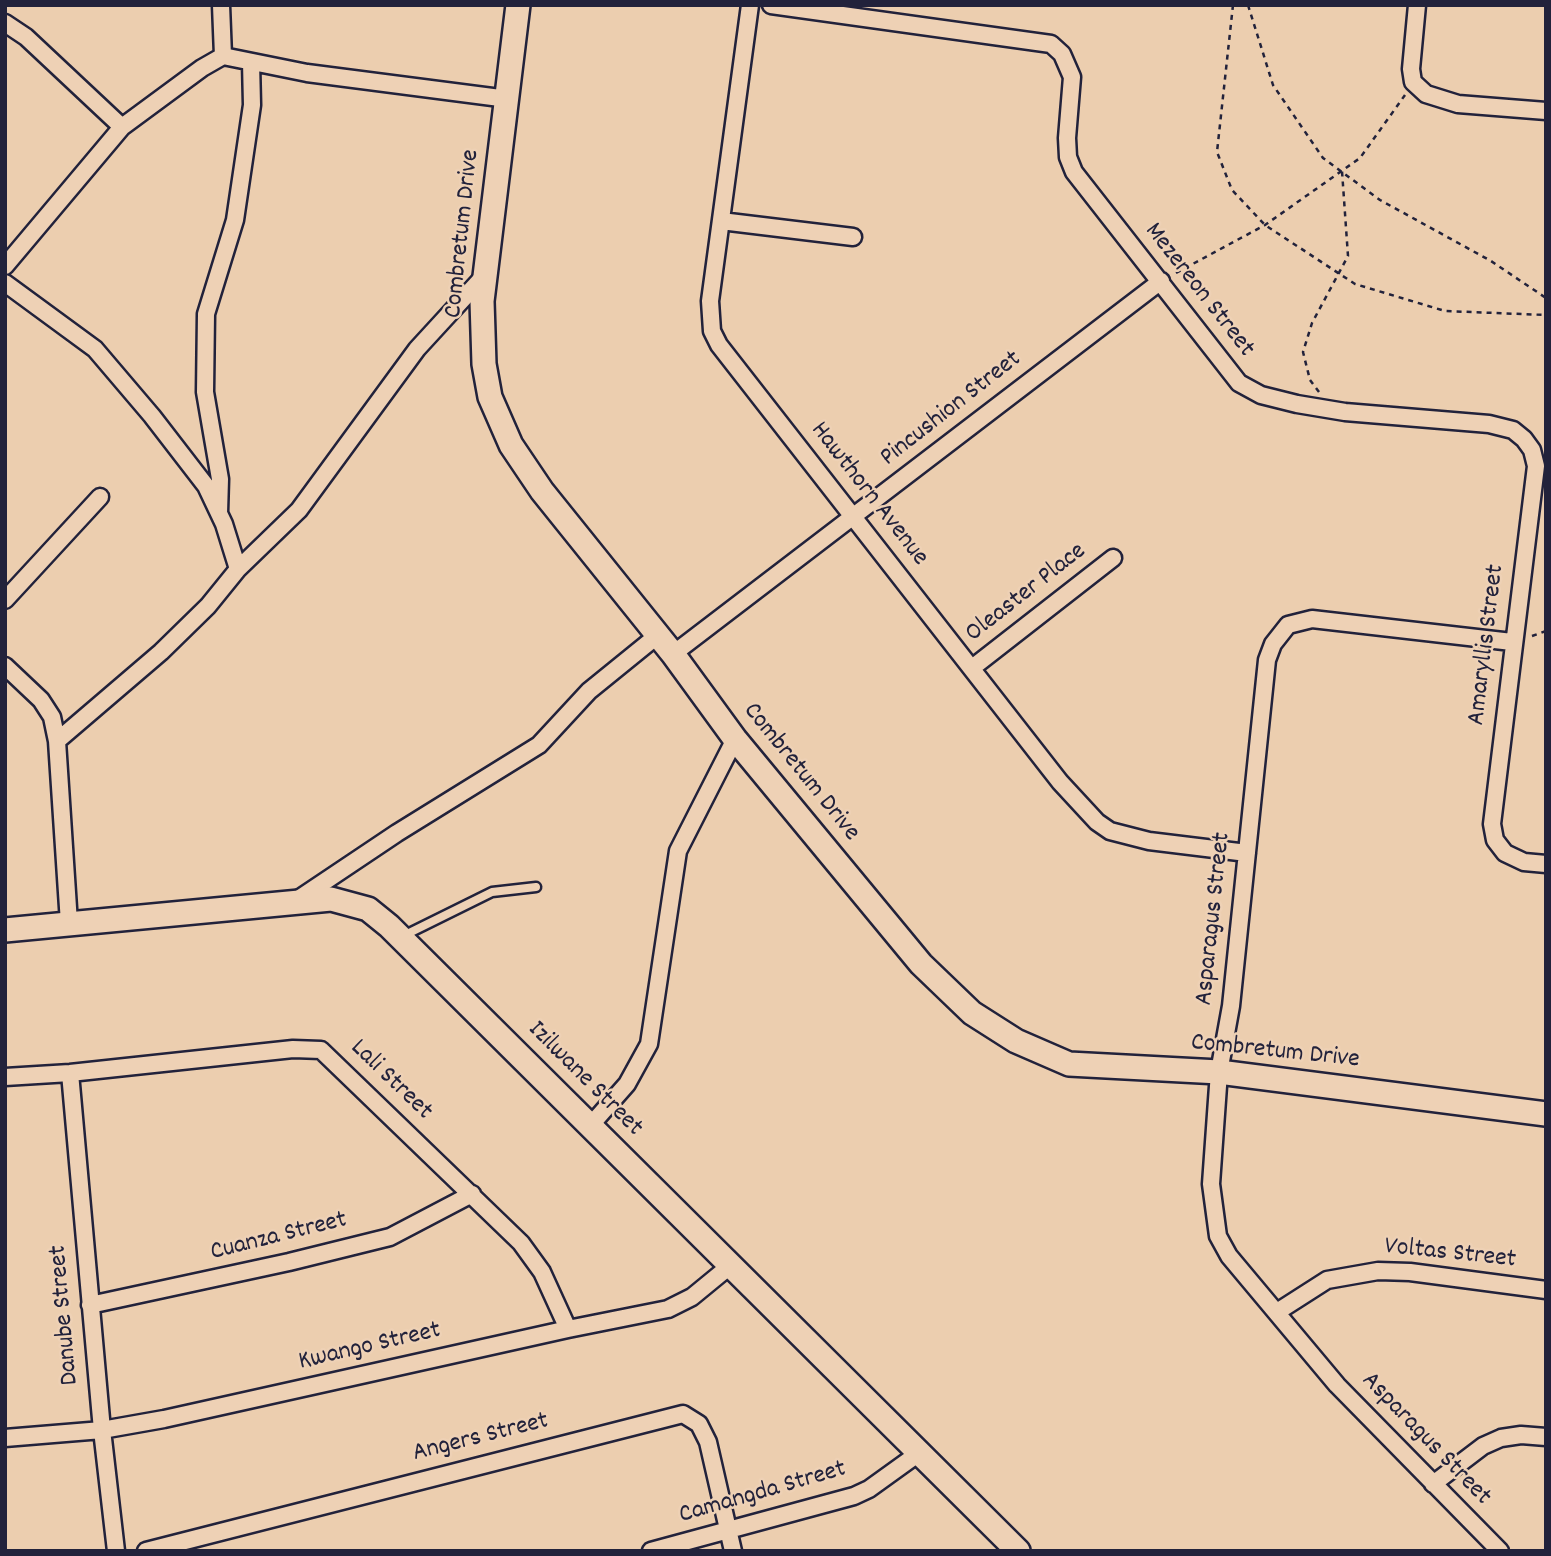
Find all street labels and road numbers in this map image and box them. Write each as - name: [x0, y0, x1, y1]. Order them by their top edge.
- street label: Combretum Drive: [440, 148, 488, 320]
- street label: Mezereon Street: [1136, 218, 1260, 364]
- street label: Pincushion Street: [875, 345, 1029, 475]
- street label: Hawthorn Avenue: [802, 417, 934, 573]
- street label: Oleaster Place: [960, 537, 1094, 651]
- street label: Amaryllis Street: [1463, 563, 1513, 727]
- street label: Combretum Drive: [735, 697, 865, 849]
- street label: Asparagus Street: [1190, 831, 1240, 1007]
- street label: Izilwane Street: [520, 1016, 648, 1144]
- street label: Combretum Drive: [1189, 1029, 1361, 1077]
- street label: Lali Street: [342, 1034, 438, 1128]
- street label: Cuanza Street: [208, 1206, 350, 1270]
- street label: Voltas Street: [1383, 1233, 1517, 1277]
- street label: Danube Street: [44, 1244, 88, 1386]
- street label: Kwango Street: [296, 1316, 444, 1380]
- street label: Asparagus Street: [1353, 1367, 1497, 1513]
- street label: Angers Street: [410, 1407, 552, 1471]
- street label: Camangda Street: [676, 1455, 850, 1533]

